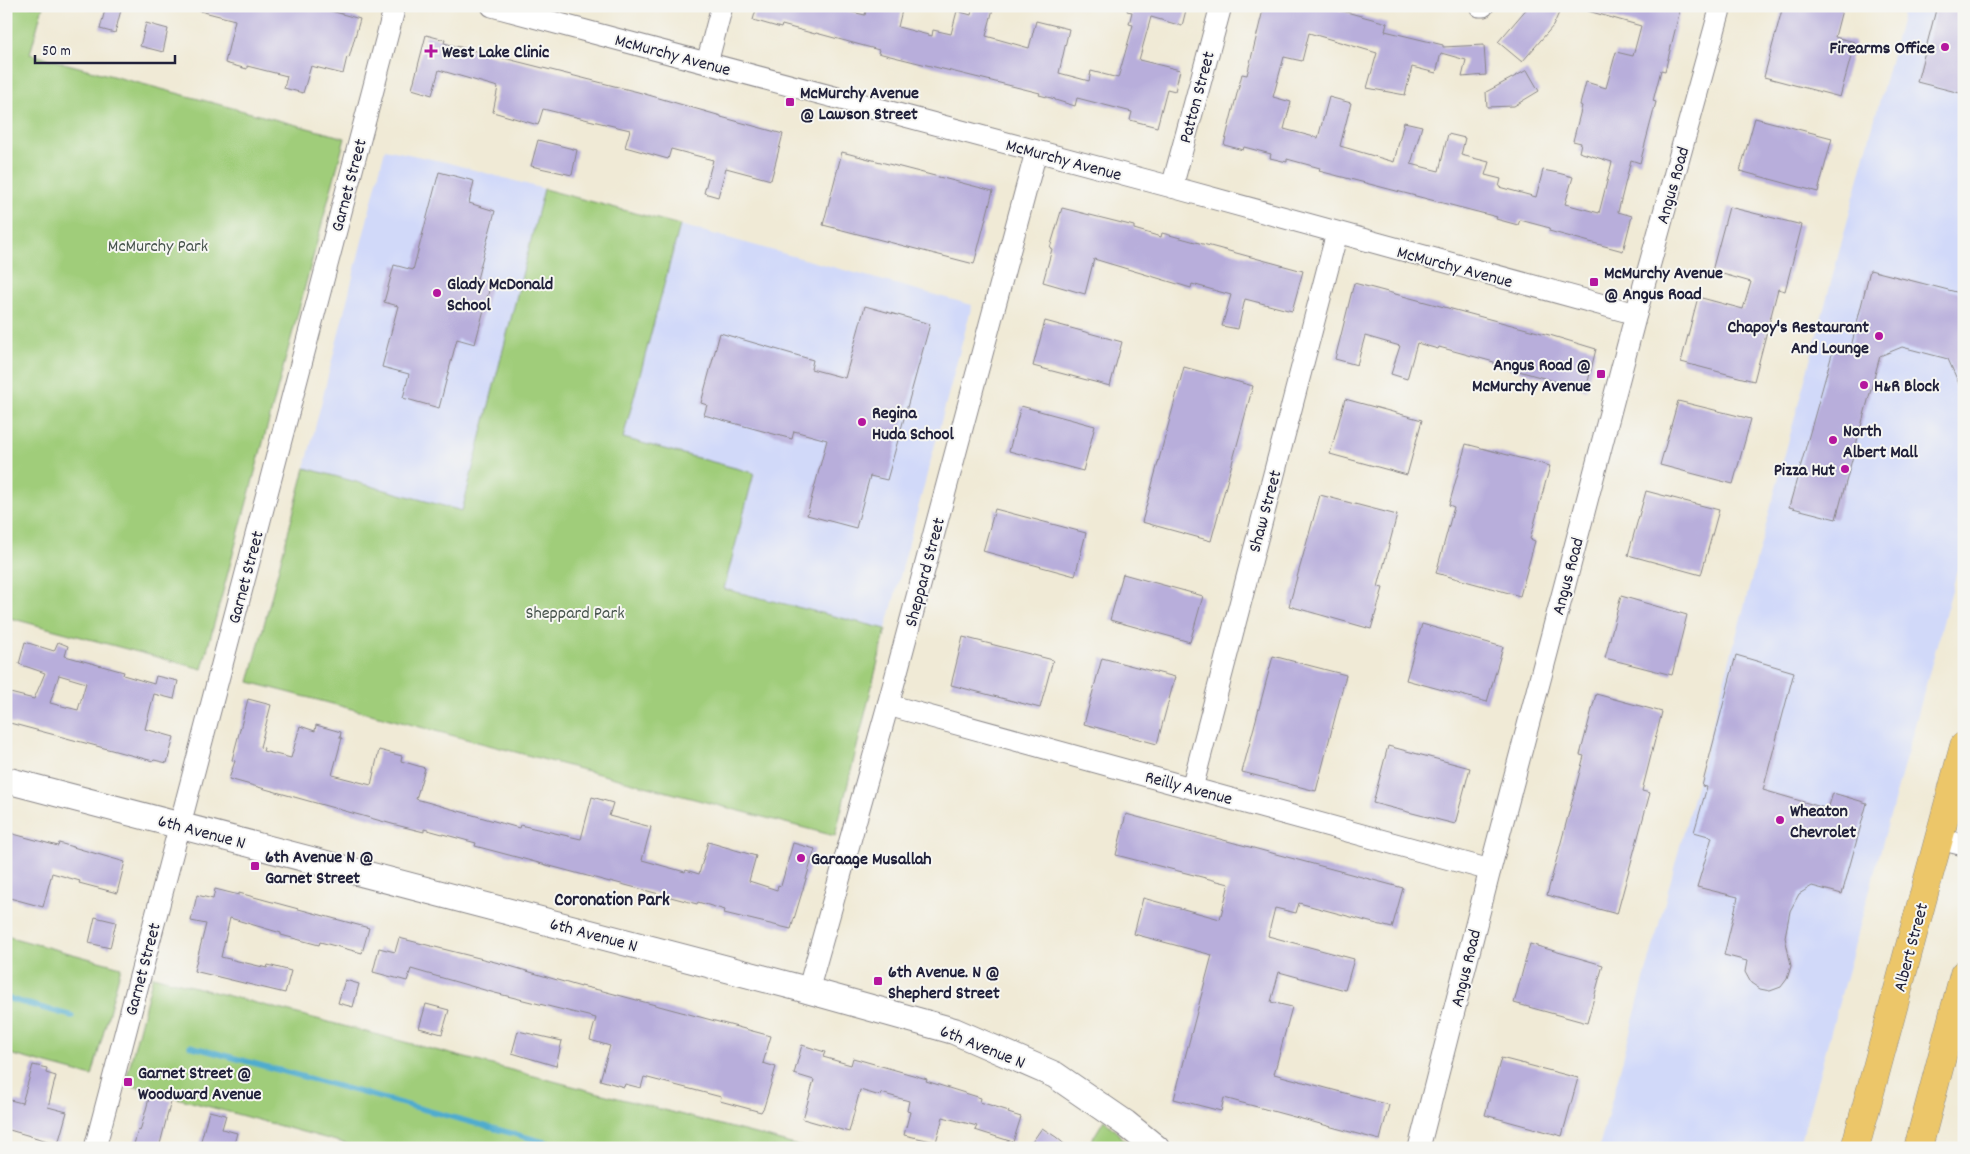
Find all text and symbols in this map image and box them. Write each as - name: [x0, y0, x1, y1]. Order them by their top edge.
- street label: McMurchy Avenue: [612, 29, 733, 84]
- scale bar: [35, 32, 175, 64]
- place label: Firearms Office: [1829, 37, 1935, 62]
- text: 50 m: [42, 41, 71, 63]
- place label: West Lake Clinic: [442, 41, 549, 66]
- marker: Firearms Office: [1939, 41, 1951, 53]
- marker: West Lake Clinic: [424, 44, 438, 58]
- street label: Patton Street: [1174, 49, 1223, 146]
- place label: McMurchy Avenue @ Lawson Street: [800, 82, 919, 128]
- marker: McMurchy Avenue @ Lawson Street: [784, 96, 796, 108]
- street label: McMurchy Avenue: [1003, 134, 1124, 189]
- street label: Garnet Street: [326, 136, 375, 235]
- street label: Angus Road: [1651, 144, 1697, 227]
- park label: McMurchy Park: [108, 235, 208, 260]
- street label: McMurchy Avenue: [1394, 241, 1515, 296]
- place label: McMurchy Avenue @ Angus Road: [1604, 262, 1723, 308]
- place label: Glady McDonald School: [447, 273, 553, 319]
- marker: McMurchy Avenue @ Angus Road: [1588, 276, 1600, 288]
- marker: Glady McDonald School: [431, 287, 443, 299]
- place label: Chapoy's Restaurant And Lounge: [1727, 316, 1869, 362]
- marker: Chapoy's Restaurant And Lounge: [1873, 330, 1885, 342]
- place label: Angus Road @ McMurchy Avenue: [1472, 354, 1591, 400]
- marker: Angus Road @ McMurchy Avenue: [1595, 368, 1607, 380]
- place label: H&R Block: [1874, 375, 1940, 400]
- marker: H&R Block: [1858, 379, 1870, 391]
- place label: Regina Huda School: [872, 402, 954, 448]
- marker: Regina Huda School: [856, 416, 868, 428]
- place label: North Albert Mall: [1843, 420, 1919, 466]
- marker: North Albert Mall: [1827, 434, 1839, 446]
- place label: Pizza Hut: [1774, 459, 1835, 484]
- marker: Pizza Hut: [1839, 463, 1851, 475]
- street label: Shaw Street: [1243, 467, 1289, 555]
- street label: Sheppard Street: [900, 515, 953, 630]
- street label: Garnet Street: [223, 528, 272, 627]
- street label: Angus Road: [1547, 535, 1592, 618]
- park label: Sheppard Park: [525, 602, 625, 627]
- street label: Reilly Avenue: [1142, 766, 1235, 813]
- place label: Wheaton Chevrolet: [1790, 800, 1856, 846]
- street label: 6th Avenue N: [155, 810, 248, 857]
- marker: Wheaton Chevrolet: [1774, 814, 1786, 826]
- place label: 6th Avenue N @ Garnet Street: [265, 846, 374, 892]
- place label: Garaage Musallah: [811, 848, 932, 873]
- marker: Garaage Musallah: [795, 852, 807, 864]
- marker: 6th Avenue N @ Garnet Street: [249, 860, 261, 872]
- district label: Coronation Park: [554, 888, 670, 915]
- street label: Albert Street: [1889, 900, 1936, 995]
- street label: 6th Avenue N: [547, 913, 640, 960]
- street label: Garnet Street: [120, 920, 169, 1019]
- street label: Angus Road: [1446, 927, 1489, 1010]
- place label: 6th Avenue. N @ Shepherd Street: [888, 961, 1000, 1007]
- marker: 6th Avenue. N @ Shepherd Street: [872, 975, 884, 987]
- street label: 6th Avenue N: [936, 1020, 1029, 1077]
- place label: Garnet Street @ Woodward Avenue: [138, 1062, 261, 1108]
- marker: Garnet Street @ Woodward Avenue: [122, 1076, 134, 1088]

